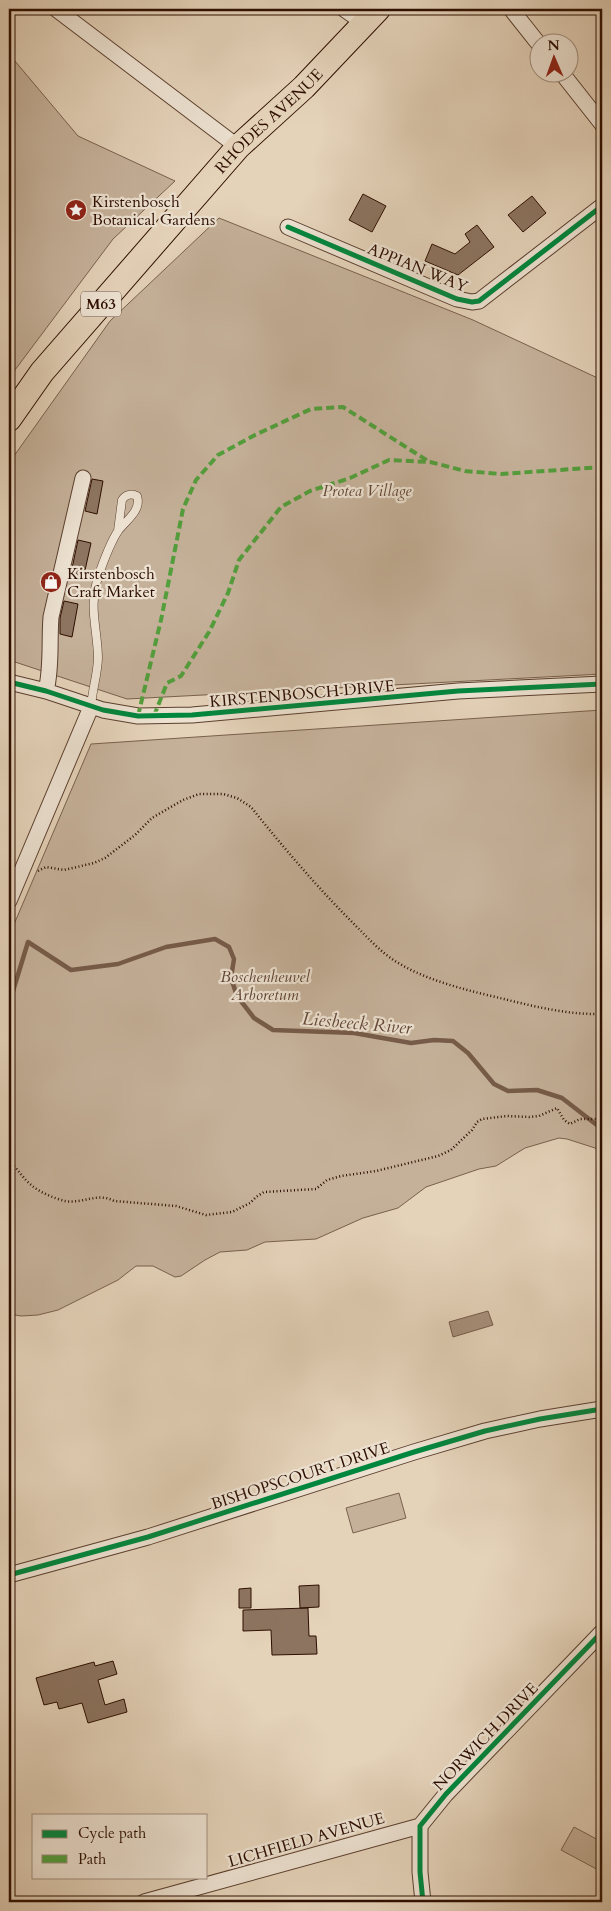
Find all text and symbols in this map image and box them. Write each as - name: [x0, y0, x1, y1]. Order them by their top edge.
- north arrow: [528, 32, 578, 82]
- text: N: [547, 36, 560, 55]
- street label: RHODES AVENUE: [210, 64, 328, 179]
- place label: Kirstenbosch Botanical Gardens: [92, 191, 215, 231]
- place icon: Kirstenbosch Botanical Gardens: [64, 198, 88, 222]
- street label: APPIAN WAY: [364, 238, 471, 298]
- road number: M63: [81, 292, 121, 316]
- park label: Protea Village: [323, 480, 412, 502]
- place label: Kirstenbosch Craft Market: [67, 563, 155, 603]
- shop icon: Kirstenbosch Craft Market: [39, 570, 63, 594]
- street label: KIRSTENBOSCH DRIVE: [209, 675, 396, 713]
- park label: Boschenheuvel Arboretum: [220, 966, 310, 1006]
- water label: Liesbeeck River: [301, 1006, 414, 1041]
- street label: BISHOPSCOURT DRIVE: [208, 1437, 392, 1515]
- street label: NORWICH DRIVE: [428, 1678, 543, 1796]
- street label: LICHFIELD AVENUE: [225, 1807, 387, 1873]
- legend: [32, 1814, 208, 1878]
- text: Cycle path: [78, 1823, 147, 1843]
- text: Path: [78, 1849, 107, 1869]

